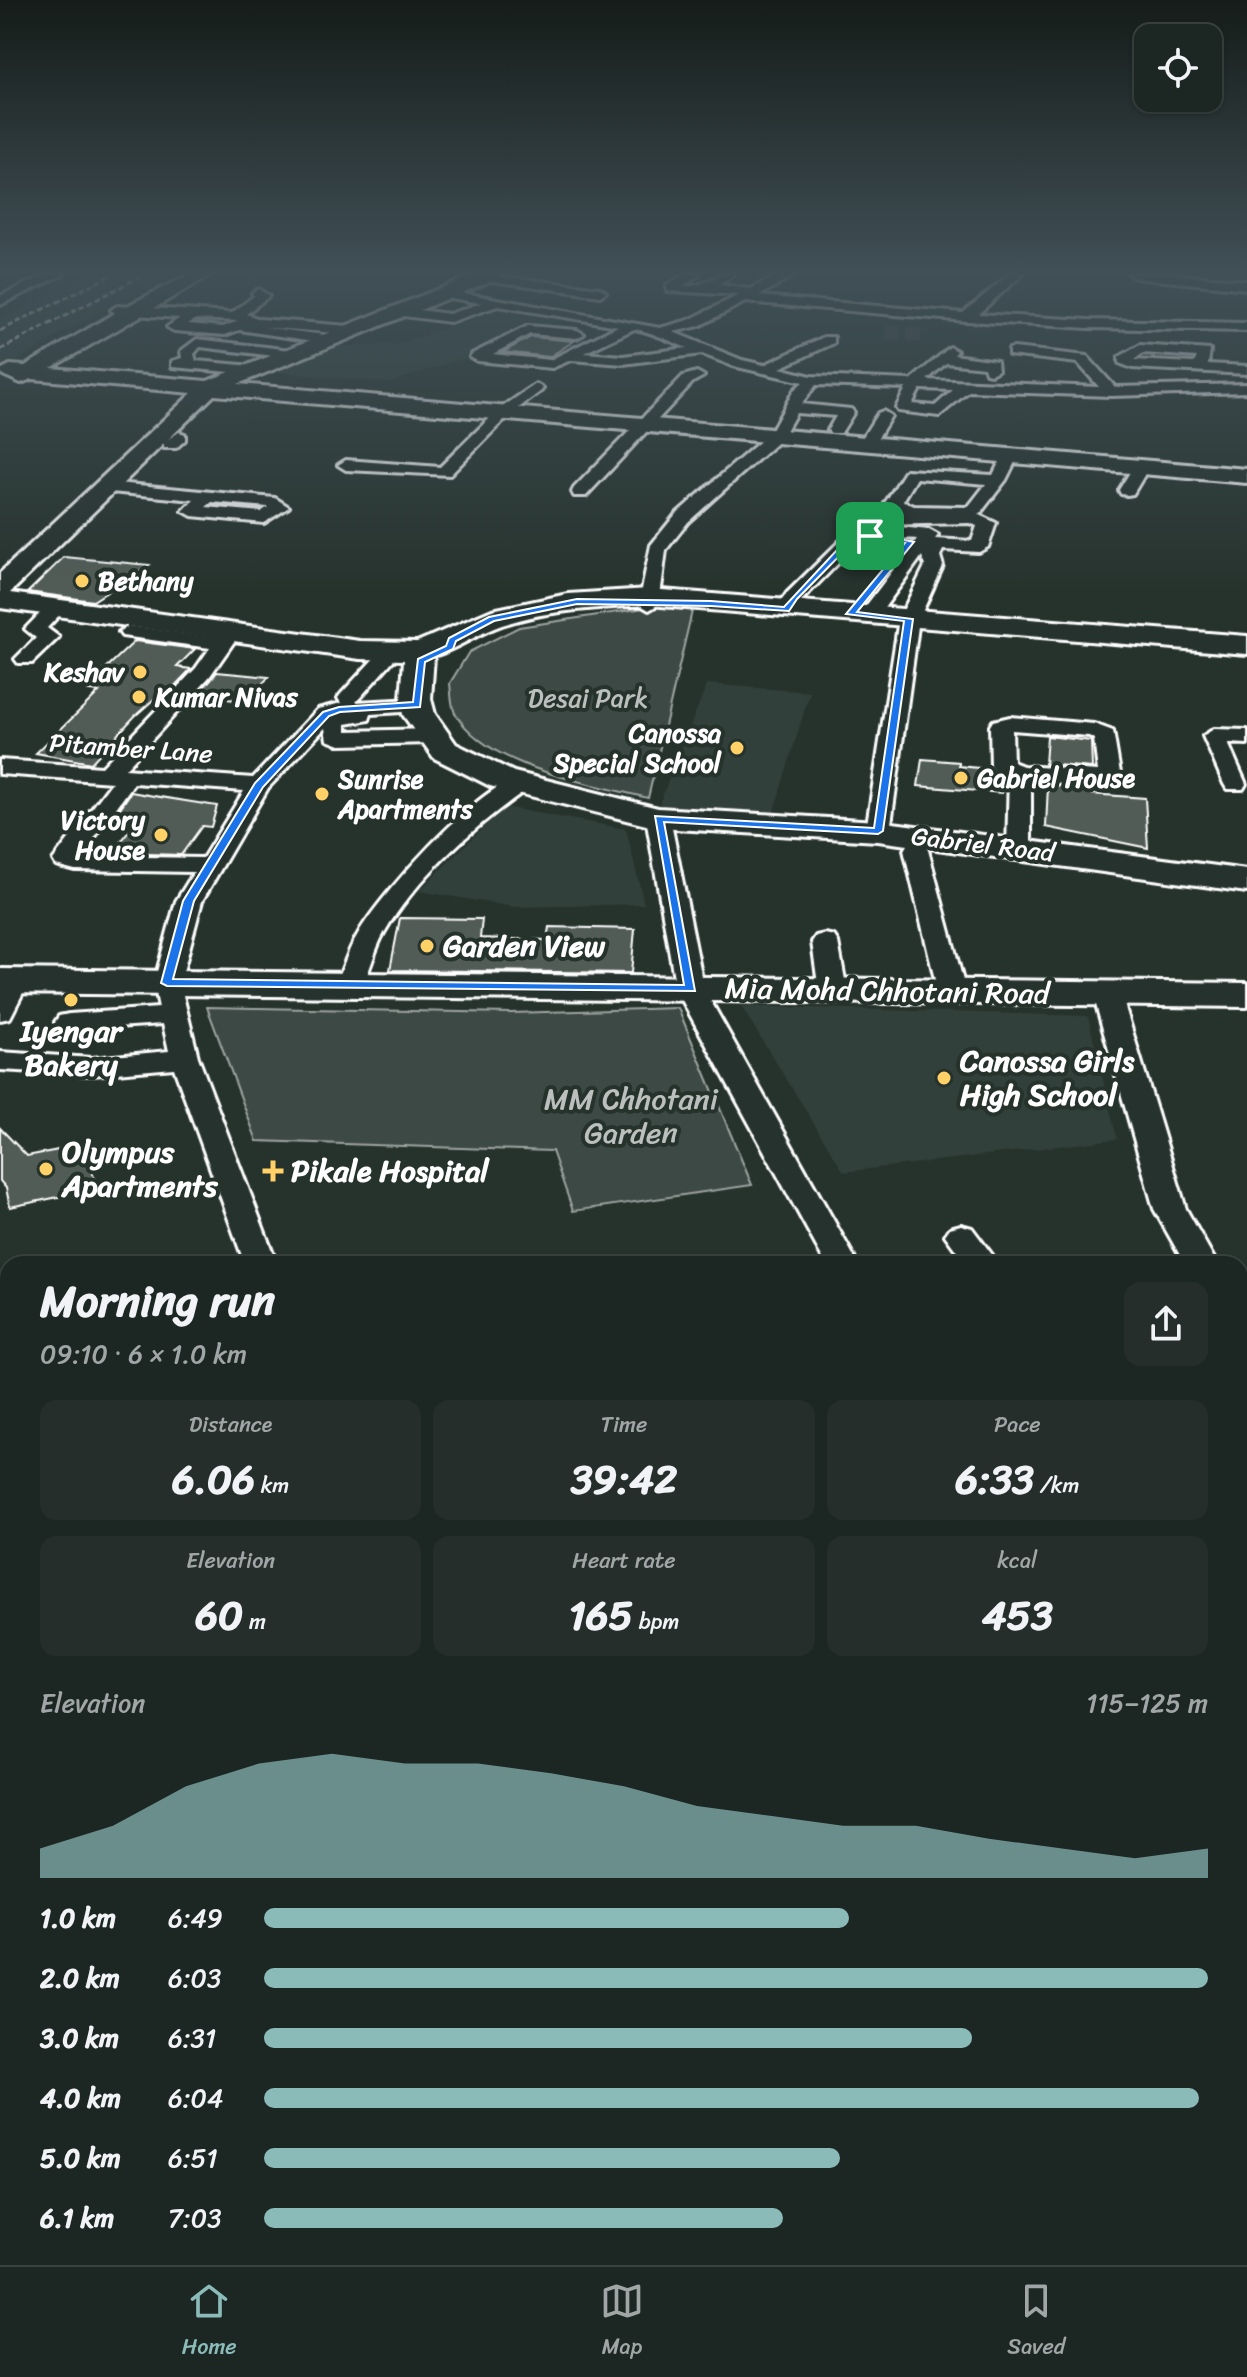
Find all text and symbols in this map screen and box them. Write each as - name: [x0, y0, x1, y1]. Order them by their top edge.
- map controls: [1134, 24, 1222, 112]
- button: locate: [1134, 24, 1222, 112]
- pin: [836, 502, 904, 570]
- icon: arrive: [848, 514, 892, 558]
- place label: Bethany: [98, 558, 194, 604]
- marker: Bethany: [73, 572, 91, 590]
- place label: Keshav: [43, 649, 126, 695]
- marker: Keshav: [131, 663, 149, 681]
- place label: Kumar Nivas: [154, 674, 299, 720]
- park label: Desai Park: [528, 675, 648, 721]
- marker: Kumar Nivas: [130, 688, 148, 706]
- place label: Canossa Special School: [552, 710, 723, 786]
- street label: Pitamber Lane: [48, 719, 214, 777]
- marker: Canossa Special School: [728, 739, 746, 757]
- place label: Gabriel House: [977, 755, 1136, 801]
- place label: Sunrise Apartments: [337, 756, 474, 832]
- marker: Gabriel House: [952, 769, 970, 787]
- marker: Sunrise Apartments: [313, 785, 331, 803]
- place label: Victory House: [61, 797, 145, 873]
- street label: Gabriel Road: [909, 812, 1059, 876]
- marker: Victory House: [152, 826, 170, 844]
- place label: Garden View: [443, 919, 606, 973]
- marker: Garden View: [418, 937, 436, 955]
- street label: Mia Mohd Chhotani Road: [724, 961, 1052, 1021]
- marker: Iyengar Bakery: [62, 991, 80, 1009]
- place label: Iyengar Bakery: [18, 1004, 124, 1092]
- place label: Canossa Girls High School: [959, 1034, 1135, 1122]
- marker: Canossa Girls High School: [935, 1069, 953, 1087]
- park label: MM Chhotani Garden: [544, 1072, 719, 1160]
- place label: Olympus Apartments: [60, 1125, 219, 1213]
- place label: Pikale Hospital: [291, 1144, 490, 1198]
- marker: Olympus Apartments: [37, 1160, 55, 1178]
- marker: Pikale Hospital: [262, 1160, 284, 1182]
- text: Morning run: [40, 1262, 275, 1340]
- button: share: [1124, 1282, 1208, 1366]
- text: 09:10 · 6 × 1.0 km: [40, 1331, 247, 1377]
- text: Distance: [189, 1405, 272, 1444]
- text: Time: [601, 1405, 647, 1444]
- text: Pace: [994, 1405, 1041, 1444]
- text: 6.06: [172, 1444, 255, 1515]
- text: 39:42: [571, 1444, 677, 1515]
- text: 6:33: [955, 1444, 1034, 1515]
- text: km: [255, 1466, 289, 1505]
- text: /km: [1034, 1466, 1079, 1505]
- text: Elevation: [186, 1541, 275, 1580]
- text: Heart rate: [572, 1541, 676, 1580]
- text: kcal: [997, 1541, 1037, 1580]
- text: 60: [195, 1580, 243, 1651]
- text: 165: [569, 1580, 633, 1651]
- text: 453: [982, 1580, 1053, 1651]
- text: m: [243, 1602, 266, 1641]
- text: bpm: [633, 1602, 679, 1641]
- text: Elevation: [40, 1680, 145, 1726]
- text: 115–125 m: [1086, 1680, 1208, 1726]
- text: 1.0 km: [40, 1895, 116, 1941]
- text: 6:49: [168, 1895, 223, 1941]
- text: 2.0 km: [40, 1955, 120, 2001]
- text: 6:03: [168, 1955, 221, 2001]
- text: 3.0 km: [40, 2015, 119, 2061]
- text: 6:31: [168, 2015, 216, 2061]
- text: 4.0 km: [40, 2075, 121, 2121]
- text: 6:04: [168, 2075, 223, 2121]
- text: 5.0 km: [40, 2135, 121, 2181]
- text: 6:51: [168, 2135, 218, 2181]
- text: 6.1 km: [40, 2195, 114, 2241]
- text: 7:03: [168, 2195, 221, 2241]
- tab: Home: [182, 2279, 237, 2366]
- tab: Map: [600, 2279, 644, 2366]
- tab: Saved: [1007, 2279, 1065, 2366]

